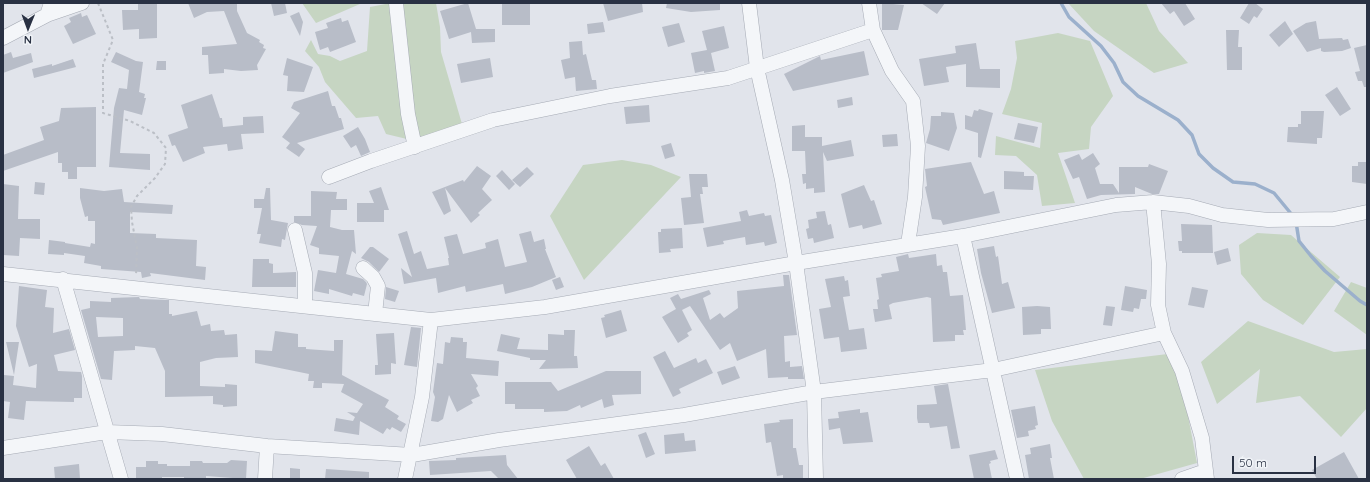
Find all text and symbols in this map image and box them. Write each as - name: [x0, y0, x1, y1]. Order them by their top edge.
- north arrow: [8, 8, 48, 48]
- text: N: [24, 33, 32, 47]
- scale bar: [1234, 448, 1318, 474]
- text: 50 m: [1239, 455, 1267, 470]

